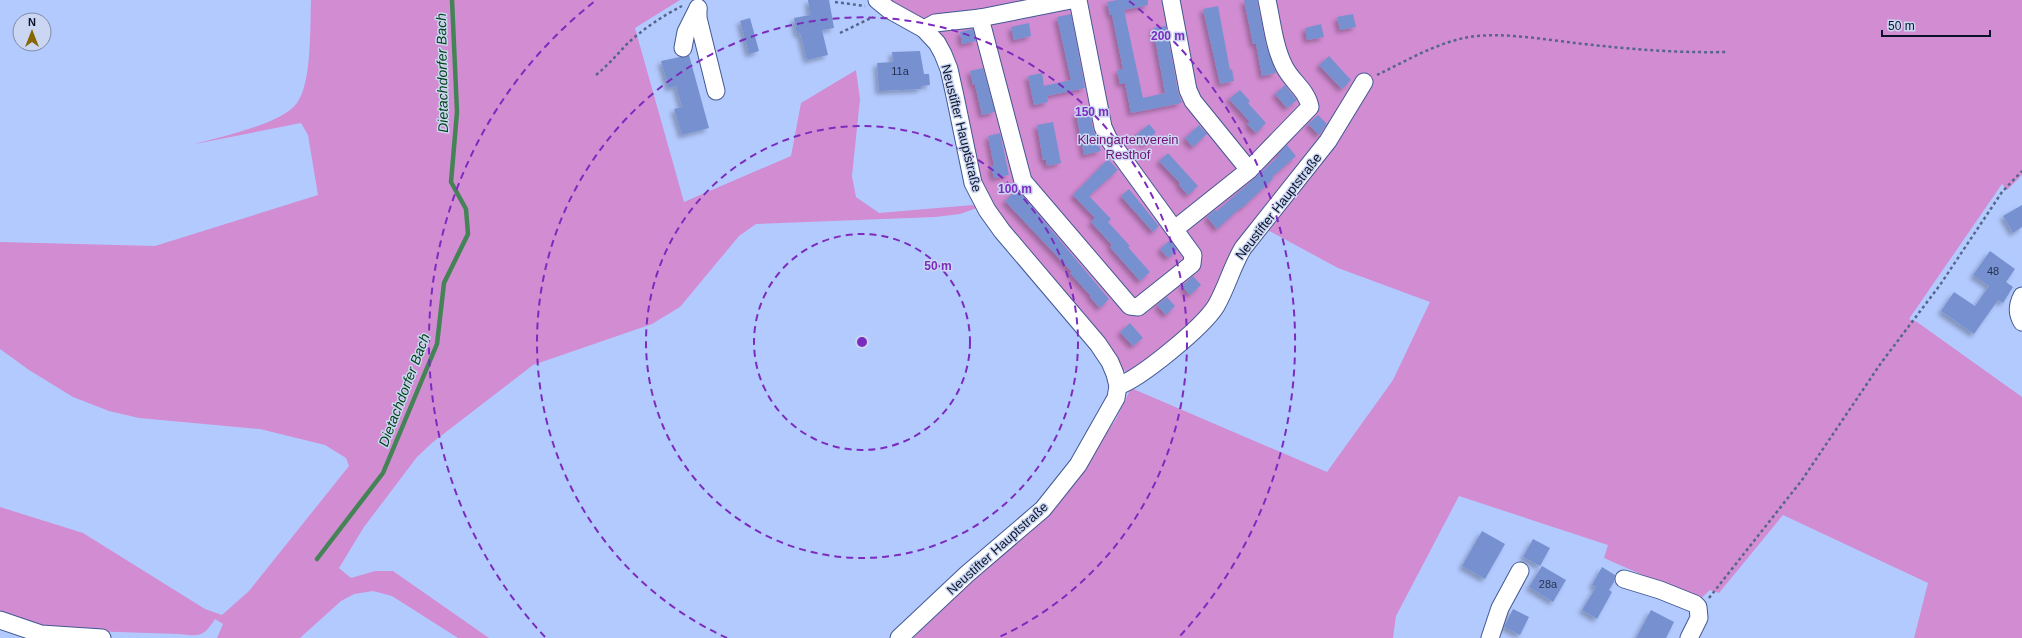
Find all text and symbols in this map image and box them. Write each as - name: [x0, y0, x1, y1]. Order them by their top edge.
- north arrow: [12, 12, 52, 52]
- scale bar: [1882, 12, 1990, 38]
- water label: Dietachdorfer Bach: [433, 13, 451, 133]
- text: N: [28, 16, 36, 28]
- text: 50 m: [1888, 19, 1915, 33]
- text: 200 m: [1151, 29, 1185, 43]
- street label: Neustifter Hauptstraße: [938, 63, 985, 193]
- house number: 11a: [891, 65, 910, 77]
- text: 150 m: [1075, 105, 1109, 119]
- park label: Kleingartenverein Resthof: [1077, 132, 1179, 162]
- street label: Neustifter Hauptstraße: [1232, 150, 1325, 262]
- text: 100 m: [998, 182, 1032, 196]
- text: 50 m: [924, 259, 952, 273]
- house number: 48: [1987, 265, 1999, 277]
- water label: Dietachdorfer Bach: [375, 331, 433, 449]
- centre of rings: [855, 335, 869, 349]
- street label: Neustifter Hauptstraße: [944, 499, 1051, 598]
- house number: 28a: [1539, 578, 1558, 590]

